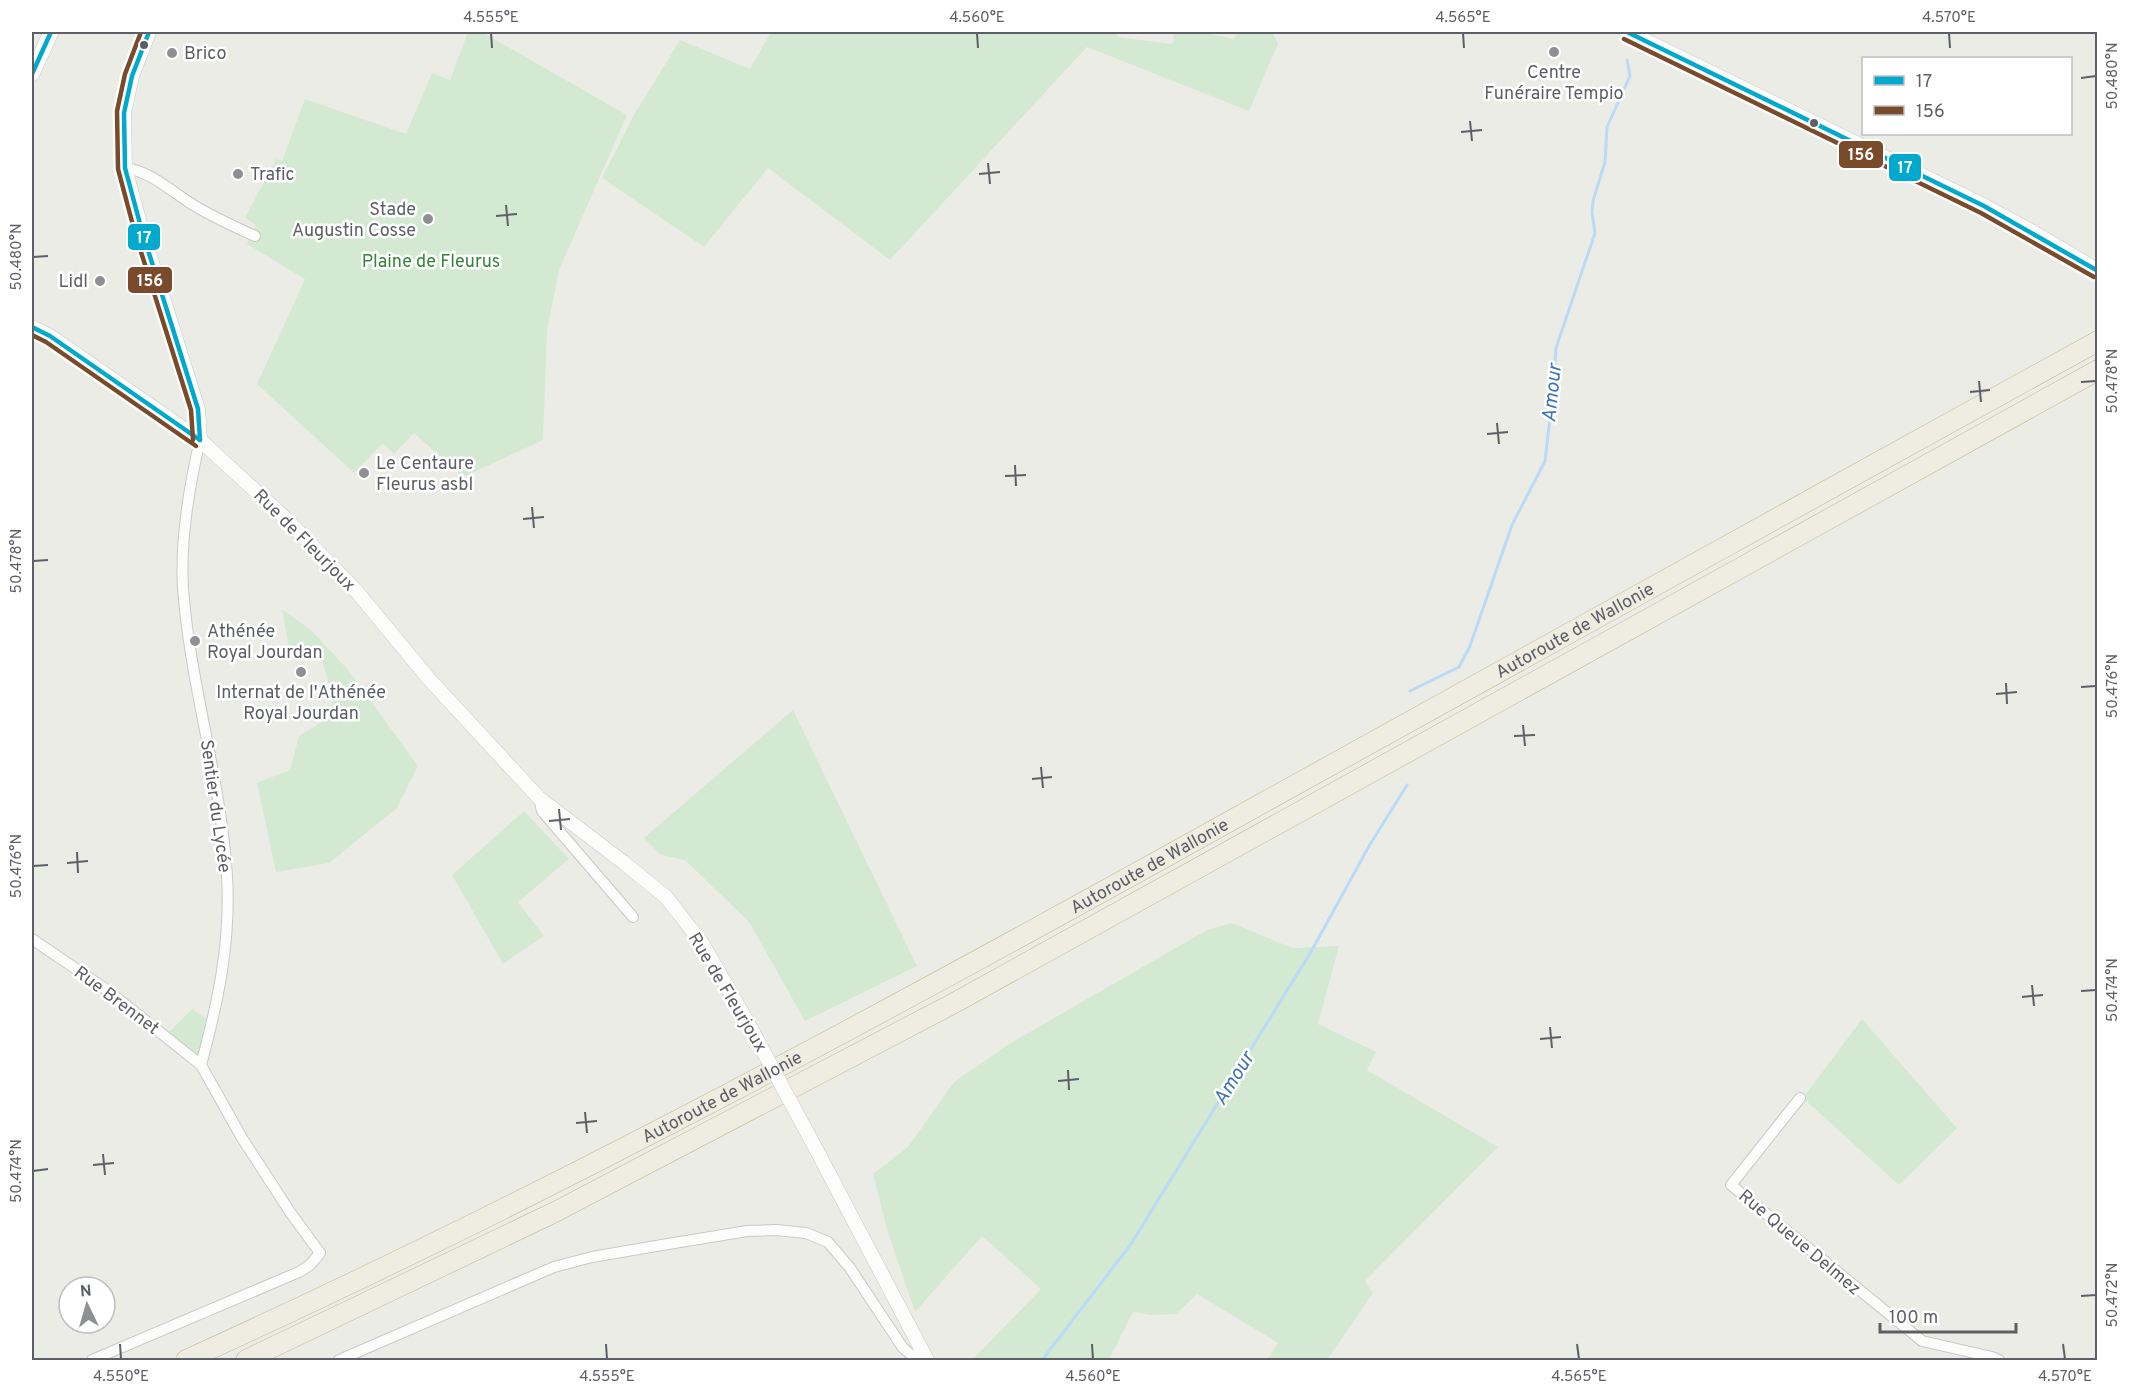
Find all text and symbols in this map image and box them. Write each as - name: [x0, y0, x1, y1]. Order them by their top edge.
- text: 4.555°E: [463, 9, 519, 28]
- text: 4.560°E: [949, 9, 1005, 28]
- text: 4.565°E: [1435, 9, 1491, 28]
- text: 4.570°E: [1922, 9, 1976, 28]
- unlabelled marker: [138, 39, 150, 51]
- text: 50.480°N: [2104, 42, 2123, 110]
- place label: Brico: [184, 43, 227, 66]
- marker: Centre Funéraire Tempio: [1547, 45, 1561, 59]
- marker: Brico: [165, 46, 179, 60]
- legend: [1862, 57, 2072, 135]
- place label: Centre Funéraire Tempio: [1484, 62, 1624, 106]
- text: 17: [1916, 71, 1932, 94]
- text: 156: [1916, 101, 1945, 124]
- unlabelled marker: [1808, 117, 1820, 129]
- line badge: 156: [1838, 140, 1884, 169]
- text: 156: [1848, 146, 1874, 166]
- line badge: 17: [1888, 153, 1922, 182]
- text: 17: [1898, 159, 1912, 179]
- place label: Trafic: [250, 164, 295, 187]
- marker: Trafic: [231, 167, 245, 181]
- place label: Stade Augustin Cosse: [292, 199, 416, 243]
- marker: Stade Augustin Cosse: [421, 212, 435, 226]
- text: 50.480°N: [8, 223, 27, 291]
- line badge: 17: [127, 223, 161, 251]
- text: 17: [137, 229, 151, 249]
- park label: Plaine de Fleurus: [362, 251, 500, 274]
- line badge: 156: [127, 266, 173, 294]
- place label: Lidl: [59, 271, 88, 294]
- text: 156: [137, 272, 163, 292]
- marker: Lidl: [93, 274, 107, 288]
- text: 50.478°N: [2104, 349, 2123, 413]
- water label: Amour: [1537, 361, 1569, 424]
- place label: Le Centaure Fleurus asbl: [376, 453, 474, 497]
- marker: Le Centaure Fleurus asbl: [357, 466, 371, 480]
- street label: Rue de Fleurjoux: [248, 485, 360, 597]
- text: 50.478°N: [8, 529, 27, 593]
- street label: Autoroute de Wallonie: [1492, 578, 1659, 685]
- place label: Athénée Royal Jourdan: [207, 621, 323, 665]
- marker: Athénée Royal Jourdan: [188, 634, 202, 648]
- text: 50.476°N: [2104, 654, 2123, 718]
- marker: Internat de l'Athénée Royal Jourdan: [294, 665, 308, 679]
- place label: Internat de l'Athénée Royal Jourdan: [216, 682, 386, 726]
- street label: Sentier du Lycée: [194, 738, 235, 874]
- street label: Autoroute de Wallonie: [1067, 814, 1233, 920]
- text: 50.476°N: [8, 834, 27, 898]
- street label: Rue de Fleurjoux: [682, 929, 771, 1057]
- text: 50.474°N: [2104, 958, 2123, 1022]
- street label: Rue Brennet: [69, 962, 163, 1041]
- water label: Amour: [1208, 1046, 1262, 1111]
- street label: Autoroute de Wallonie: [638, 1047, 807, 1150]
- text: 50.474°N: [8, 1139, 27, 1203]
- street label: Rue Queue Delmez: [1733, 1185, 1865, 1301]
- text: 50.472°N: [2104, 1263, 2123, 1328]
- north arrow: [57, 1275, 117, 1335]
- text: N: [79, 1282, 92, 1303]
- scale bar: [1880, 1296, 2016, 1334]
- text: 100 m: [1889, 1307, 1938, 1330]
- text: 4.550°E: [93, 1368, 149, 1387]
- text: 4.555°E: [579, 1368, 635, 1387]
- text: 4.560°E: [1065, 1368, 1121, 1387]
- text: 4.565°E: [1551, 1368, 1607, 1387]
- text: 4.570°E: [2038, 1368, 2092, 1387]

